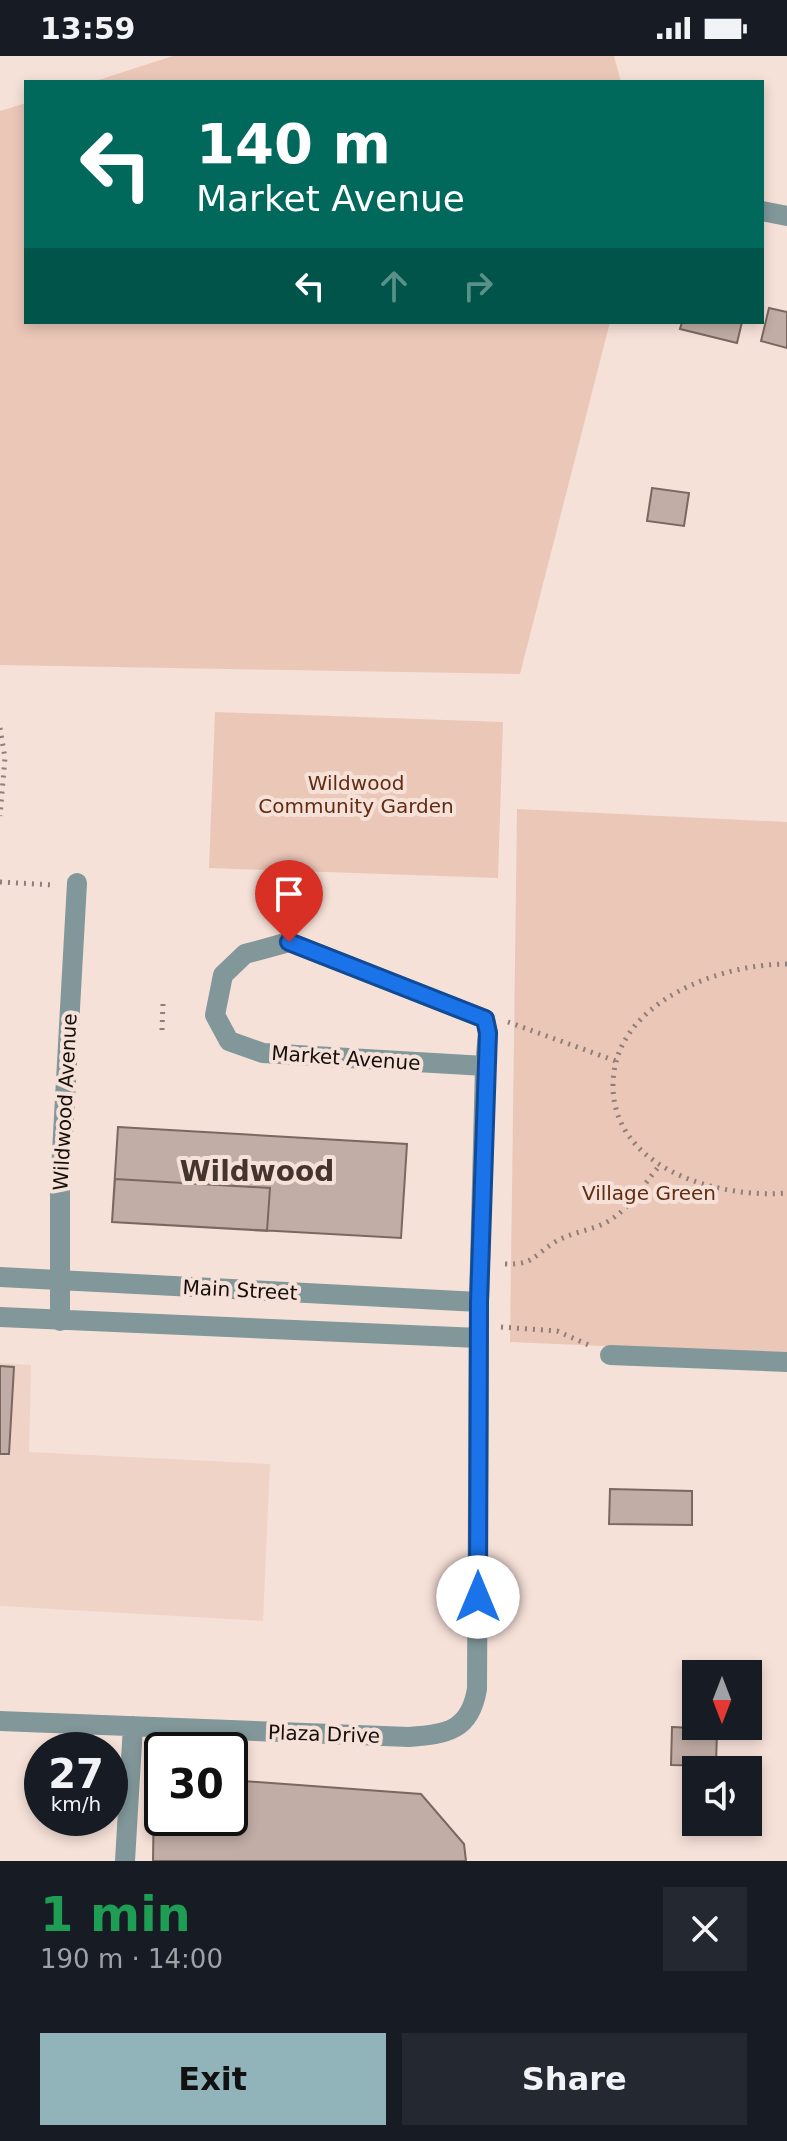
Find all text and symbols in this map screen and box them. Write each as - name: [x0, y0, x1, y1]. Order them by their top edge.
- text: 13:59: [40, 11, 136, 46]
- text: 140 m: [196, 111, 391, 176]
- icon: left: [64, 112, 168, 216]
- text: Market Avenue: [196, 178, 465, 219]
- icon: left: [288, 264, 332, 308]
- icon: ahead: [372, 264, 416, 308]
- icon: right: [456, 264, 500, 308]
- park label: Wildwood Community Garden: [258, 771, 454, 818]
- pin: [255, 860, 323, 942]
- icon: arrive: [267, 872, 311, 916]
- street label: Wildwood Avenue: [48, 1013, 82, 1191]
- street label: Market Avenue: [271, 1041, 421, 1075]
- district label: Wildwood: [180, 1155, 334, 1188]
- park label: Village Green: [582, 1181, 716, 1205]
- street label: Main Street: [182, 1275, 298, 1305]
- position arrow: [436, 1555, 520, 1639]
- north arrow: [682, 1660, 762, 1740]
- map controls: [682, 1660, 762, 1836]
- street label: Plaza Drive: [267, 1720, 381, 1748]
- speed limit sign: 30: [144, 1732, 248, 1836]
- text: 27: [48, 1751, 104, 1797]
- button: sound: [682, 1756, 762, 1836]
- text: km/h: [51, 1792, 101, 1816]
- text: 1 min: [40, 1886, 191, 1942]
- button: close: [663, 1887, 747, 1971]
- text: 190 m · 14:00: [40, 1944, 223, 1974]
- button: Exit: [40, 2033, 386, 2125]
- button: Share: [402, 2033, 747, 2125]

